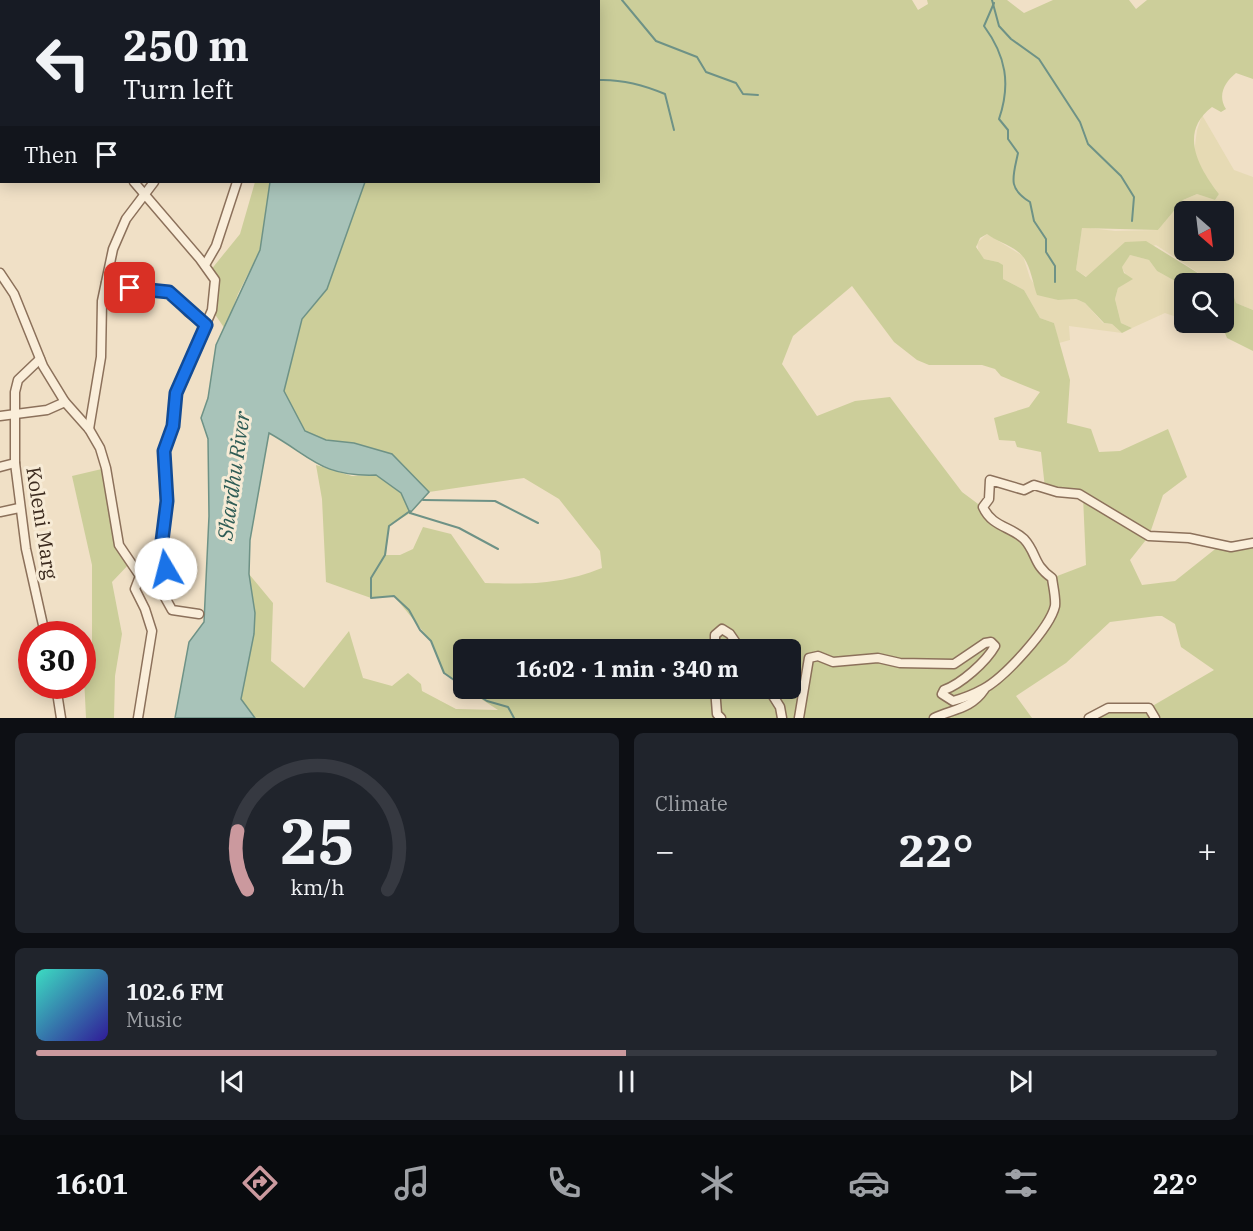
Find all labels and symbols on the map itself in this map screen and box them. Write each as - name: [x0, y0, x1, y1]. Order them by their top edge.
- north arrow: [1174, 201, 1234, 261]
- pin: [104, 262, 155, 313]
- water label: Shardhu River: [210, 409, 256, 543]
- street label: Koleni Marg: [20, 465, 65, 581]
- position arrow: [134, 537, 198, 601]
- speed limit sign: 30: [18, 621, 96, 699]

